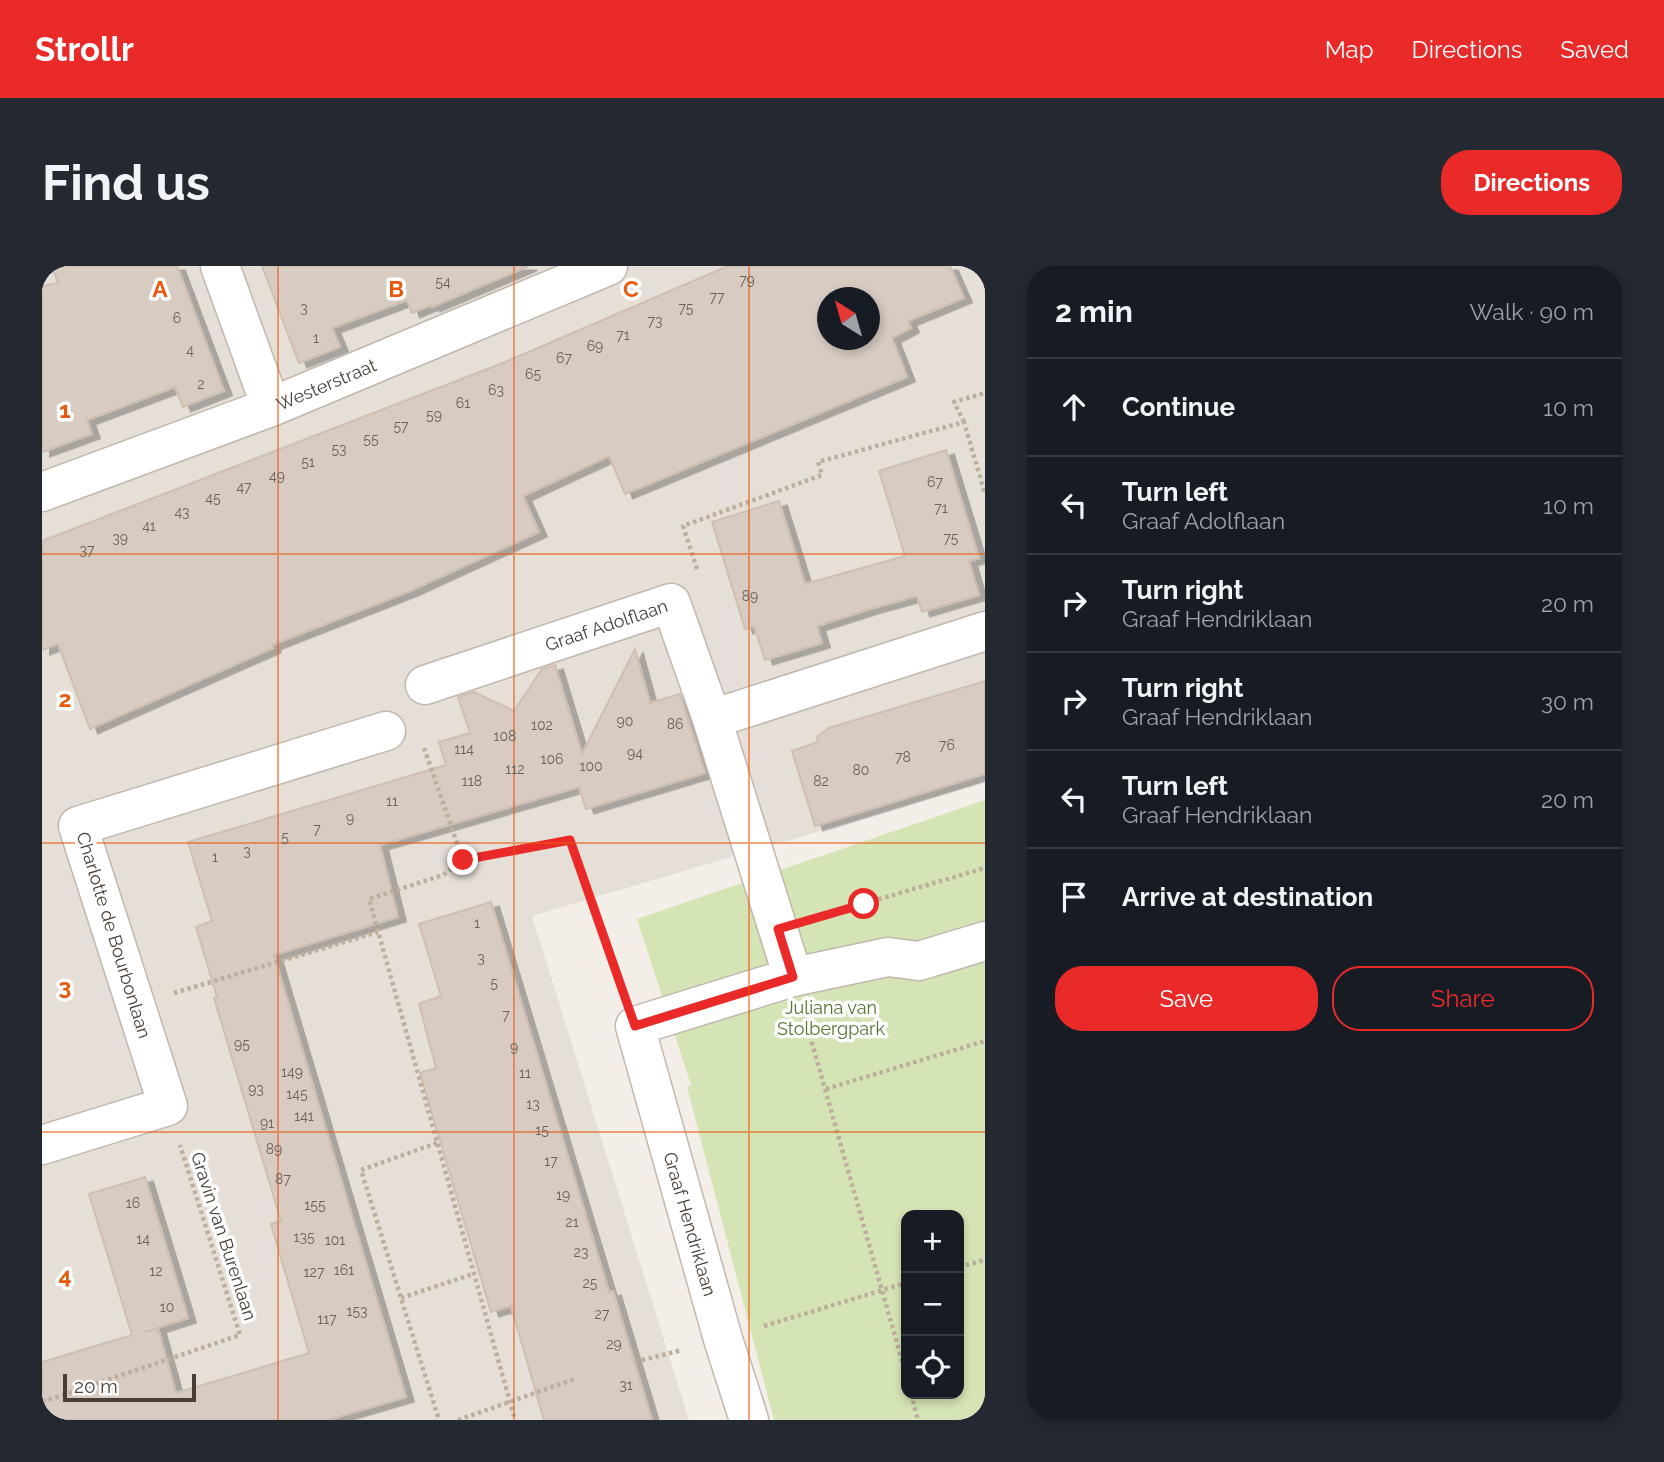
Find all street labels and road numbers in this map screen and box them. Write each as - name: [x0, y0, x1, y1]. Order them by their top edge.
- street label: Westerstraat: [273, 354, 379, 414]
- street label: Graaf Adolflaan: [542, 594, 670, 655]
- street label: Charlotte de Bourbonlaan: [73, 829, 155, 1041]
- street label: Gravin van Burenlaan: [187, 1149, 261, 1323]
- street label: Graaf Hendriklaan: [659, 1149, 721, 1299]

